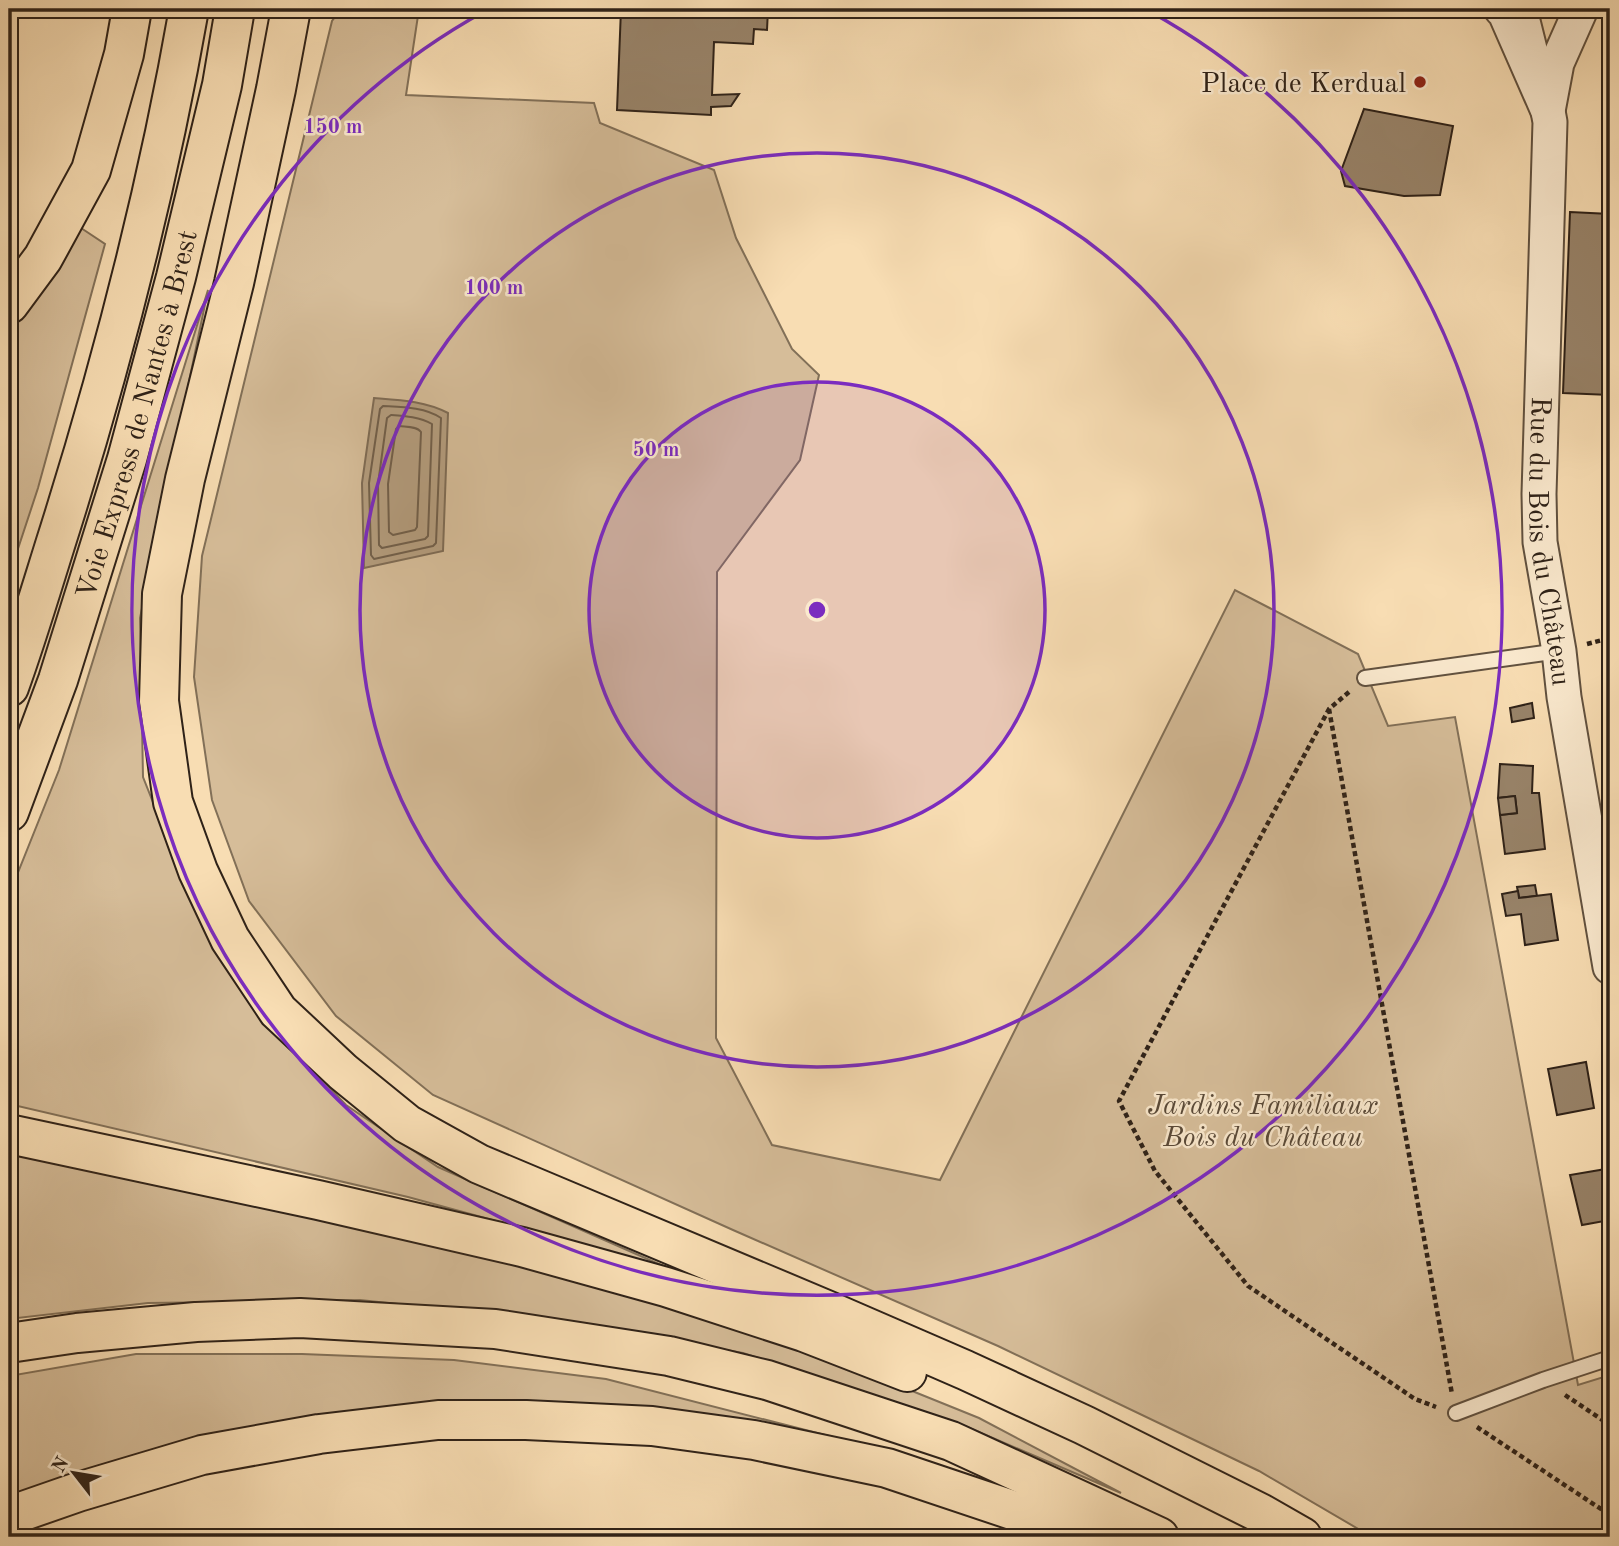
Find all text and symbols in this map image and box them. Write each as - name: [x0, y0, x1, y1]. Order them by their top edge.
- place label: Place de Kerdual: [1201, 71, 1406, 99]
- marker: Place de Kerdual: [1412, 74, 1428, 90]
- text: 150 m: [303, 117, 363, 138]
- street label: Voie Express de Nantes à Brest: [73, 228, 204, 603]
- text: 100 m: [464, 278, 524, 299]
- street label: Rue du Bois du Château: [1522, 396, 1574, 687]
- text: 50 m: [632, 440, 680, 461]
- centre of rings: [805, 598, 829, 622]
- park label: Jardins Familiaux Bois du Château: [1148, 1093, 1378, 1153]
- north arrow: [38, 1438, 108, 1508]
- text: N: [50, 1454, 74, 1477]

